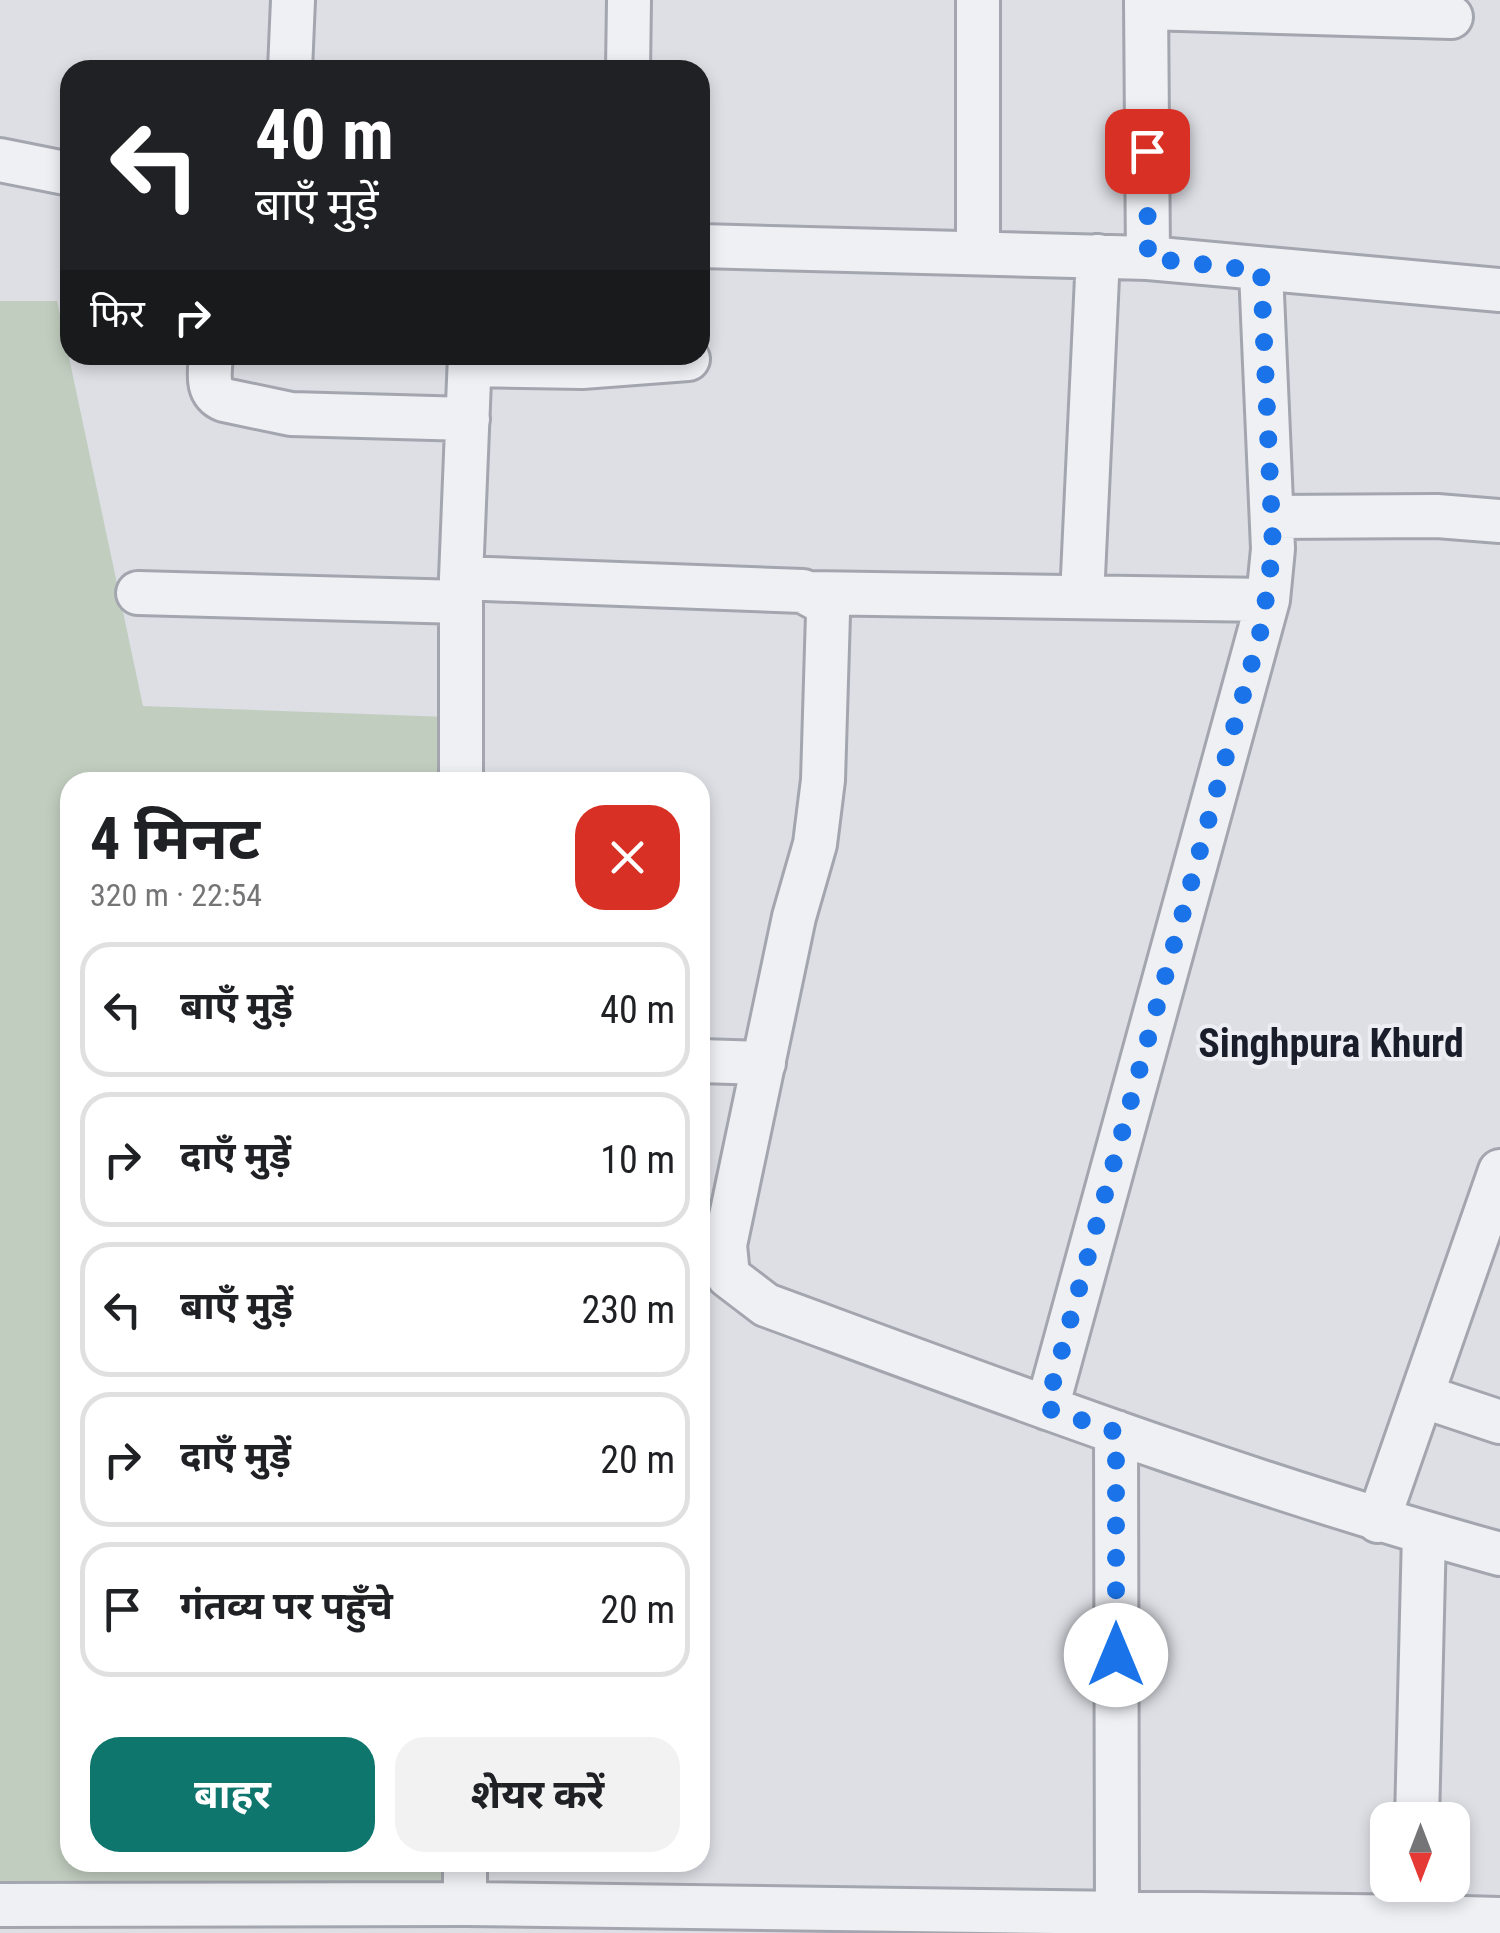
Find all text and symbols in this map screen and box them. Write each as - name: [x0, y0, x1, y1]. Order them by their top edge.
- text: 40 m: [255, 94, 394, 176]
- icon: left: [90, 100, 220, 230]
- pin: [1105, 109, 1190, 194]
- icon: arrive: [1120, 124, 1175, 179]
- text: बाएँ मुड़ें: [255, 178, 379, 231]
- icon: right: [165, 290, 220, 345]
- text: फिर: [90, 292, 145, 336]
- text: 4 मिनट: [90, 803, 260, 874]
- button: close: [575, 805, 680, 910]
- text: 320 m · 22:54: [90, 876, 262, 914]
- icon: left: [95, 982, 150, 1037]
- text: बाएँ मुड़ें: [180, 984, 293, 1028]
- text: 40 m: [600, 988, 675, 1032]
- district label: Singhpura Khurd: [1198, 1020, 1464, 1067]
- icon: right: [95, 1132, 150, 1187]
- text: दाएँ मुड़ें: [180, 1134, 291, 1178]
- text: 10 m: [600, 1138, 675, 1182]
- icon: left: [95, 1282, 150, 1337]
- text: बाएँ मुड़ें: [180, 1284, 293, 1328]
- text: 230 m: [581, 1288, 675, 1332]
- icon: right: [95, 1432, 150, 1487]
- text: दाएँ मुड़ें: [180, 1434, 291, 1478]
- text: 20 m: [600, 1438, 675, 1482]
- icon: arrive: [95, 1582, 150, 1637]
- text: गंतव्य पर पहुँचे: [180, 1584, 393, 1628]
- text: 20 m: [600, 1588, 675, 1632]
- position arrow: [1064, 1603, 1168, 1707]
- button: बाहर: [90, 1737, 375, 1852]
- button: शेयर करें: [395, 1737, 680, 1852]
- north arrow: [1370, 1802, 1470, 1902]
- map controls: [1370, 1802, 1470, 1902]

